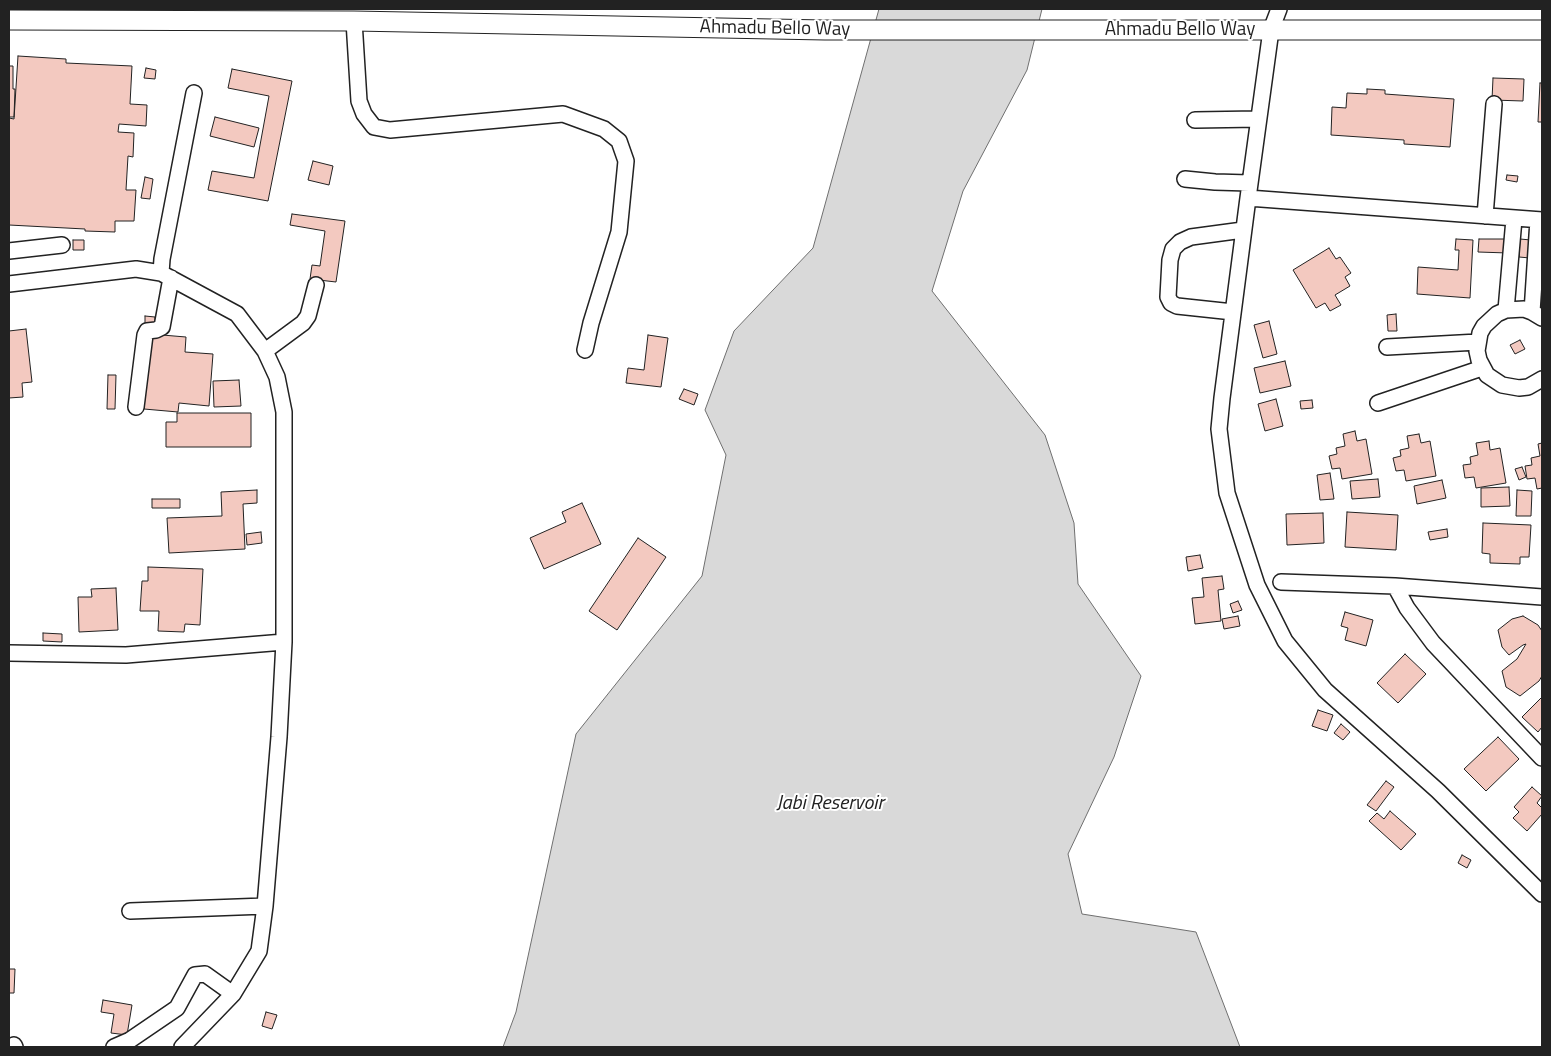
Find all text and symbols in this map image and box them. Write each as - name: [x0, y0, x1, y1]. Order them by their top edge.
- street label: Ahmadu Bello Way: [699, 16, 851, 42]
- street label: Ahmadu Bello Way: [1105, 19, 1255, 41]
- water label: Jabi Reservoir: [776, 792, 884, 816]

